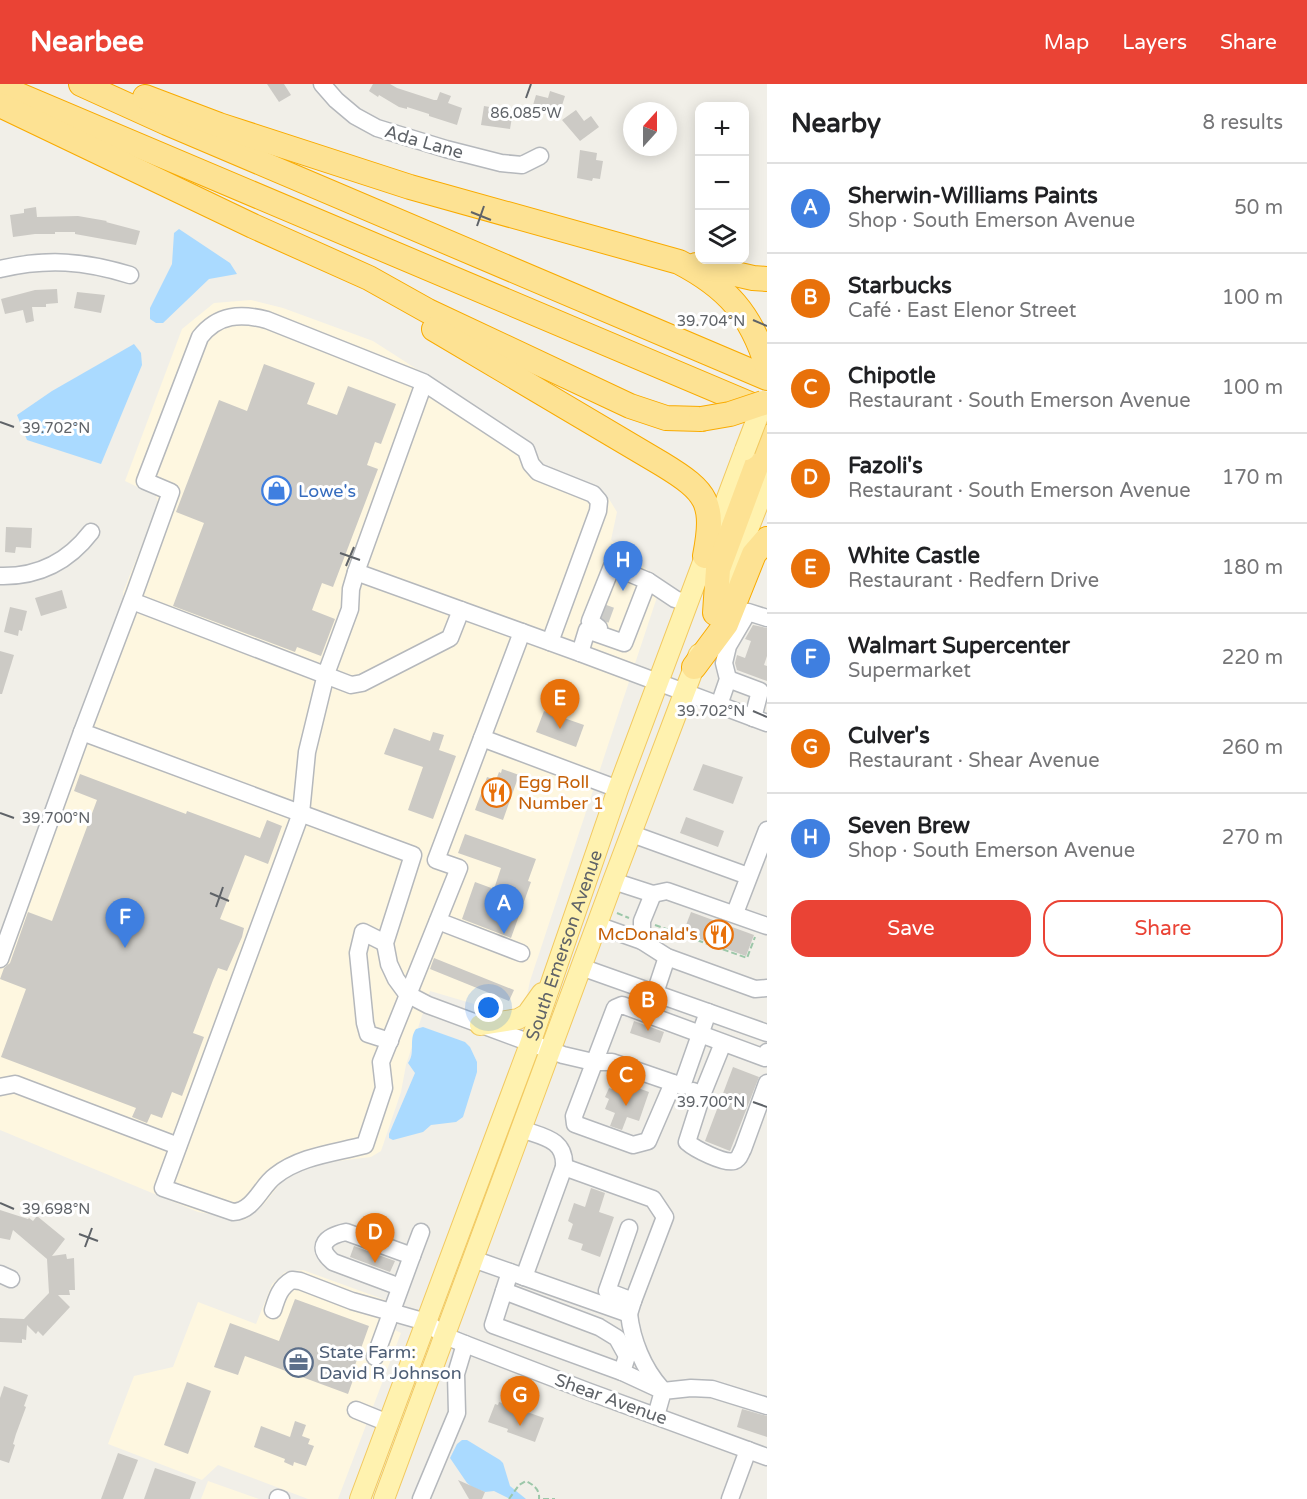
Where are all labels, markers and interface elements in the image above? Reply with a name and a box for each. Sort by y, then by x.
text: Nearbee [30,25,144,59]
text: Map [1044,30,1089,55]
text: Layers [1122,30,1187,55]
text: Share [1220,30,1277,55]
north arrow [623,102,677,156]
map controls [695,102,749,264]
button: + [695,102,749,156]
text: 86.085°W [490,104,562,122]
text: Nearby [791,108,881,139]
text: 8 results [1203,111,1283,135]
street label: Ada Lane [382,120,466,164]
button: − [695,156,749,210]
text: Sherwin-Williams Paints [848,183,1098,209]
text: A [803,196,818,220]
text: 50 m [1234,196,1283,220]
text: Shop · South Emerson Avenue [848,209,1135,233]
button: layers [695,210,749,264]
text: Starbucks [848,273,952,299]
text: B [804,286,817,310]
text: 100 m [1222,286,1283,310]
text: Café · East Elenor Street [848,299,1077,323]
text: 39.704°N [677,312,745,330]
text: Chipotle [848,363,936,389]
text: C [804,376,817,400]
text: 100 m [1222,376,1283,400]
text: Restaurant · South Emerson Avenue [848,389,1191,413]
text: 39.702°N [22,419,90,437]
text: Fazoli's [848,453,923,479]
text: D [803,466,818,490]
text: 170 m [1222,466,1283,490]
shop icon: Lowe's [261,475,293,507]
text: Restaurant · South Emerson Avenue [848,479,1191,503]
place label: Lowe's [298,480,356,502]
pin: H [604,542,642,591]
text: White Castle [848,543,980,569]
text: E [804,556,817,580]
text: 180 m [1222,556,1283,580]
text: Restaurant · Redfern Drive [848,569,1099,593]
text: Walmart Supercenter [848,633,1070,659]
text: F [804,646,817,670]
text: 220 m [1222,646,1283,670]
text: Supermarket [848,659,971,683]
pin: E [540,680,580,729]
text: 39.702°N [677,702,745,720]
text: Culver's [848,723,930,749]
text: G [803,736,818,760]
text: 260 m [1222,736,1283,760]
text: Restaurant · Shear Avenue [848,749,1099,773]
place label: Egg Roll Number 1 [518,771,604,814]
restaurant icon: Egg Roll Number 1 [481,776,513,808]
text: 39.700°N [22,809,90,827]
text: Seven Brew [848,813,970,839]
text: H [803,826,818,850]
text: 270 m [1222,826,1283,850]
text: Shop · South Emerson Avenue [848,839,1135,863]
street label: South Emerson Avenue [521,847,607,1044]
pin: A [484,884,524,934]
pin: F [106,898,144,948]
button: Save [791,900,1031,957]
button: Share [1043,900,1283,957]
restaurant icon: McDonald's [703,918,735,950]
place label: McDonald's [598,923,698,945]
pin: B [628,982,668,1031]
your location [474,993,503,1022]
pin: C [606,1056,646,1106]
text: 39.700°N [677,1093,745,1111]
text: 39.698°N [22,1200,90,1218]
pin: D [356,1214,394,1263]
place label: State Farm: David R Johnson [319,1341,462,1384]
office icon: State Farm: David R Johnson [282,1346,314,1378]
street label: Shear Avenue [552,1368,670,1430]
pin: G [500,1376,540,1426]

